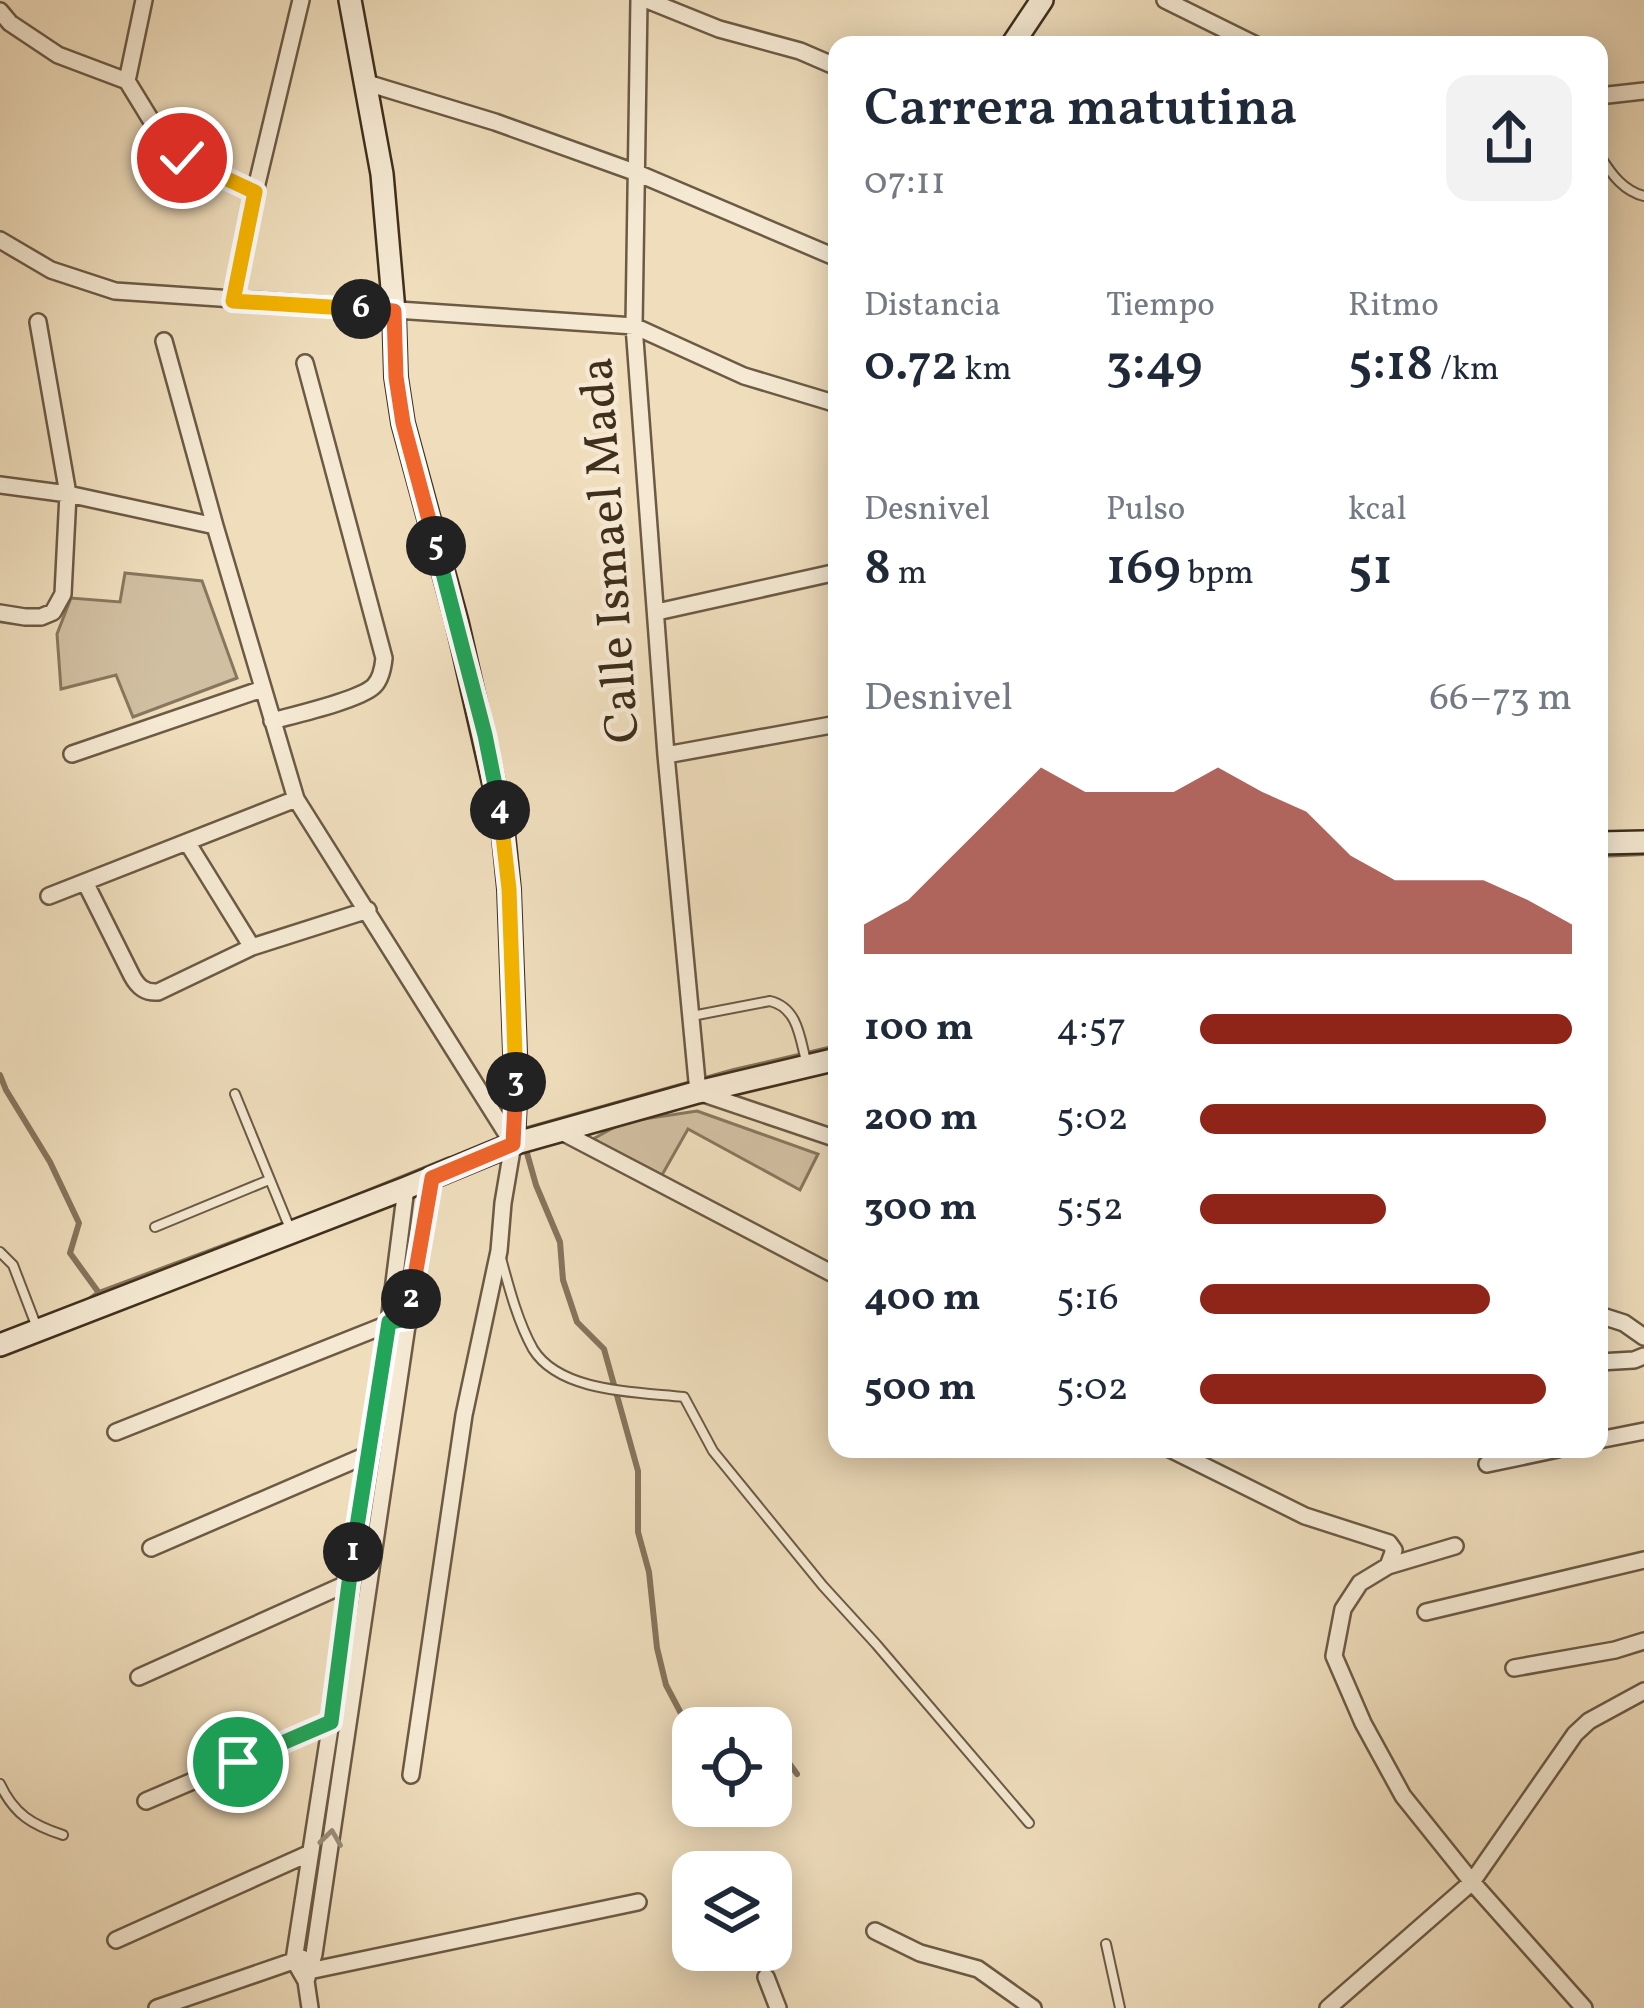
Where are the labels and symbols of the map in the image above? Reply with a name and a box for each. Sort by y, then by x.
pin [131,107,233,209]
pin: 6 [331,279,391,339]
street label: Calle Ismael Mada [565,355,659,745]
pin: 5 [406,516,466,576]
pin: 4 [470,780,530,840]
pin: 3 [486,1052,546,1112]
pin: 2 [381,1269,441,1329]
pin: 1 [323,1522,383,1582]
pin [187,1711,289,1813]
one-way arrow [317,1828,343,1848]

